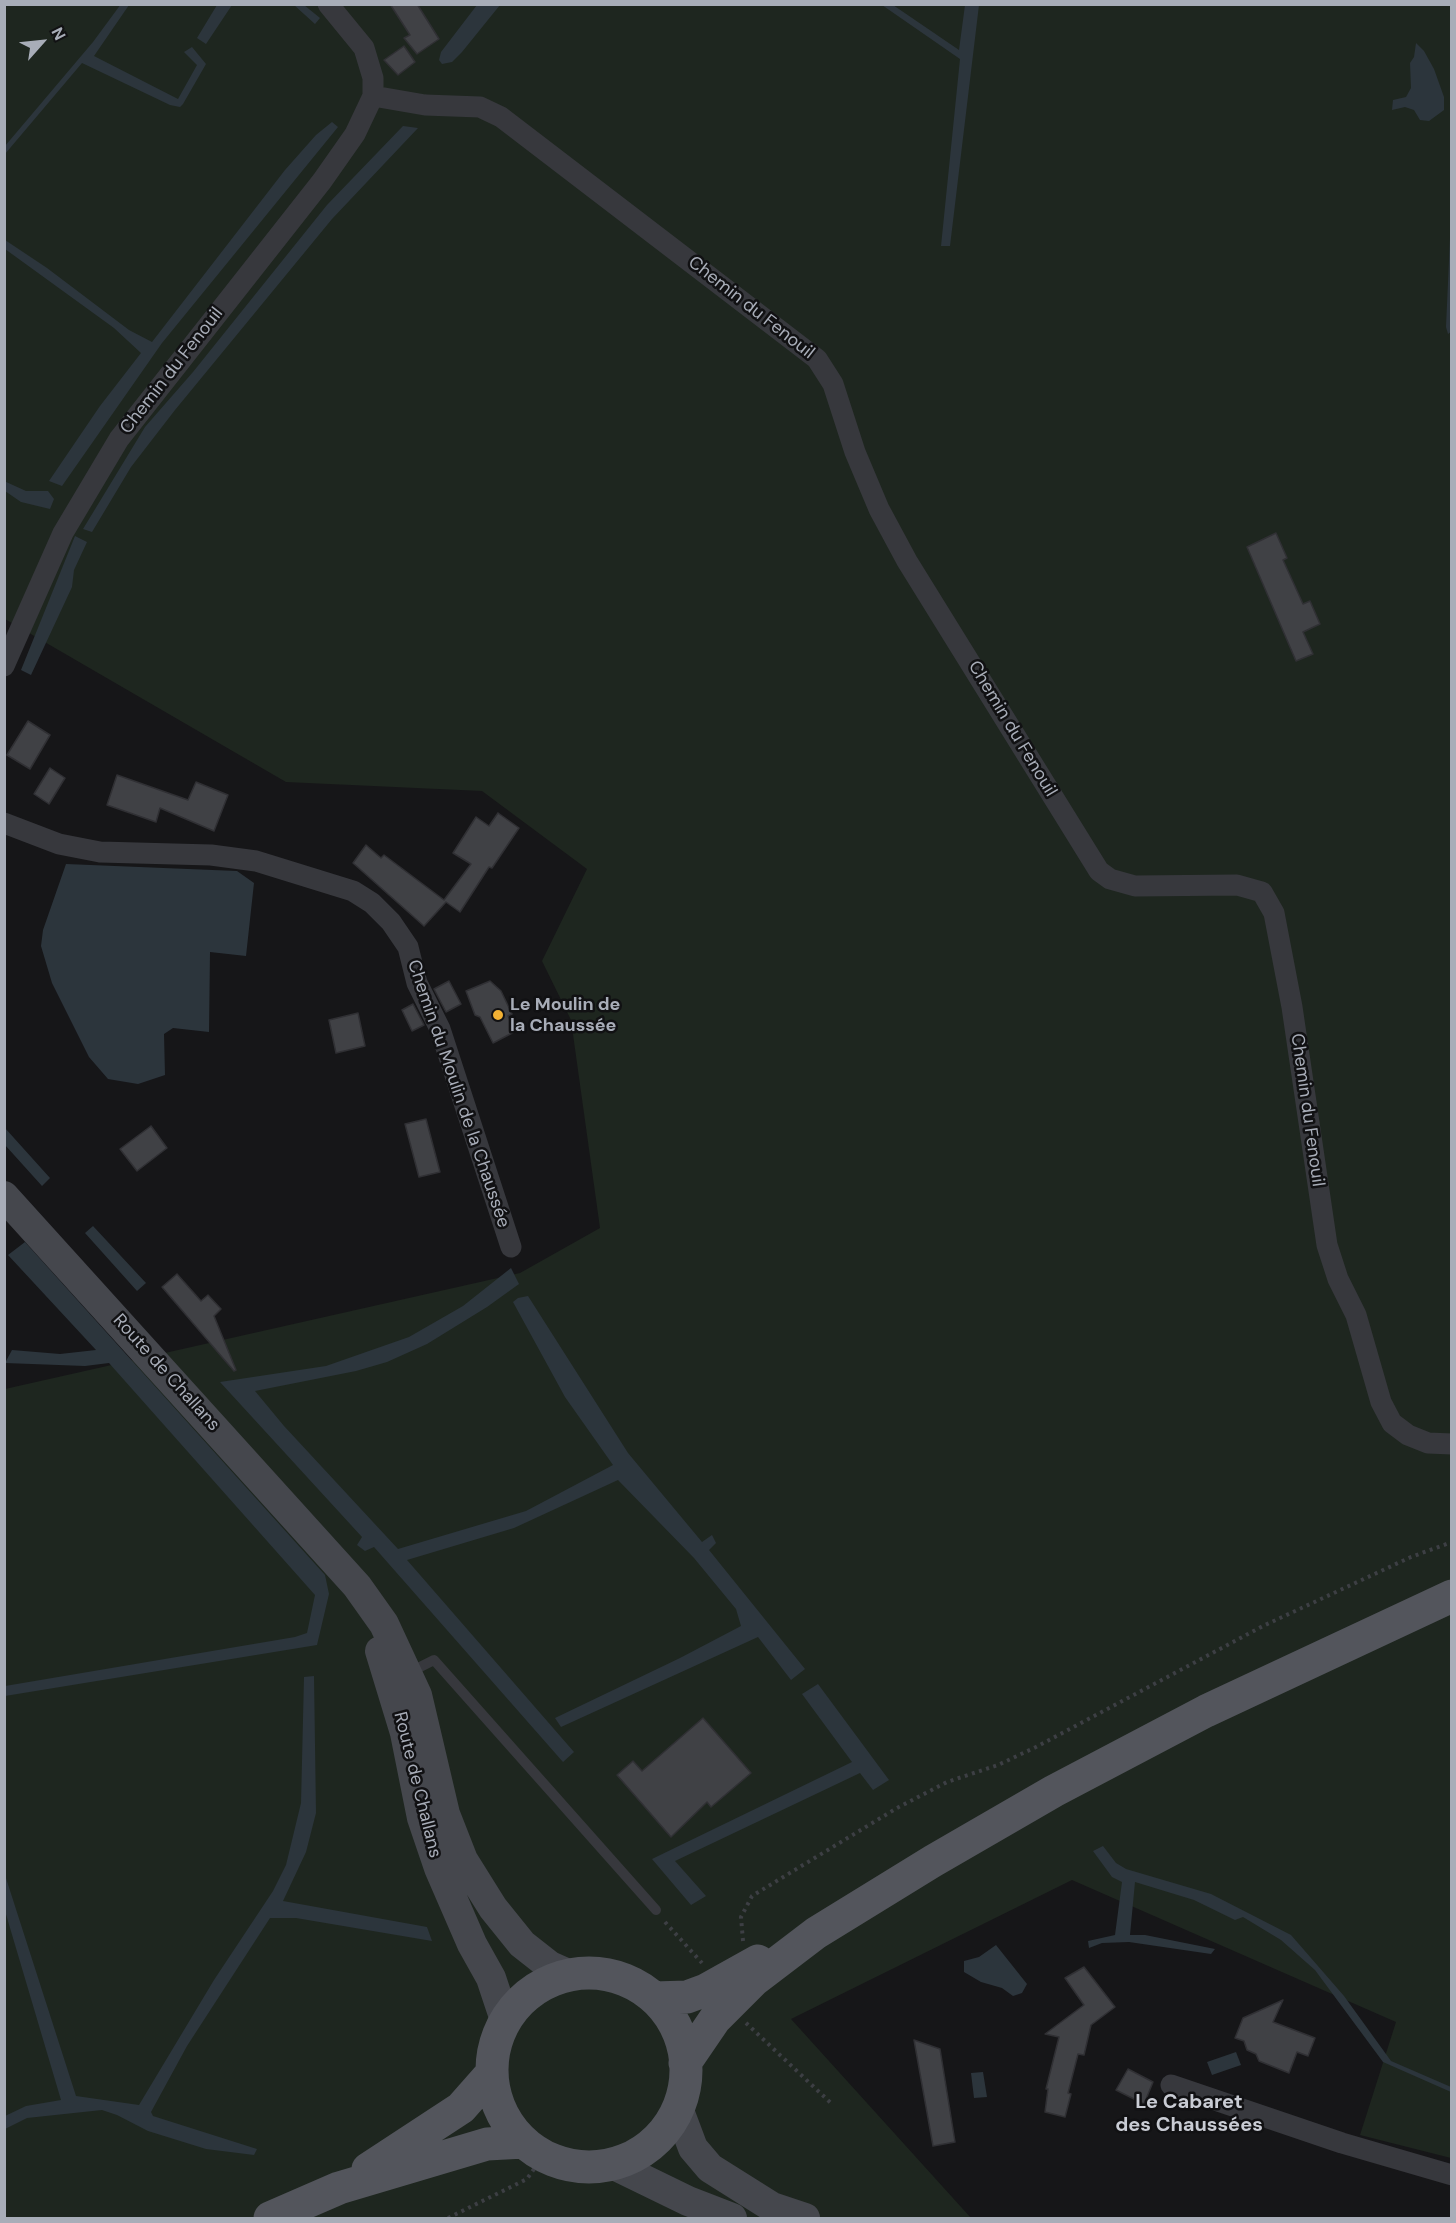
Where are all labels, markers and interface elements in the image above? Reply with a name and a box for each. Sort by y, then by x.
north arrow [12,12,72,72]
text: N [46,24,70,44]
street label: Chemin du Fenouil [683,252,819,364]
street label: Chemin du Fenouil [116,303,228,439]
street label: Chemin du Fenouil [963,657,1061,801]
street label: Chemin du Moulin de la Chaussée [402,957,514,1231]
place label: Le Moulin de la Chaussée [510,994,620,1036]
marker: Le Moulin de la Chaussée [491,1008,505,1022]
street label: Chemin du Fenouil [1286,1032,1328,1188]
street label: Route de Challans [108,1310,224,1436]
street label: Route de Challans [388,1710,446,1860]
district label: Le Cabaret des Chaussées [1115,2091,1263,2138]

